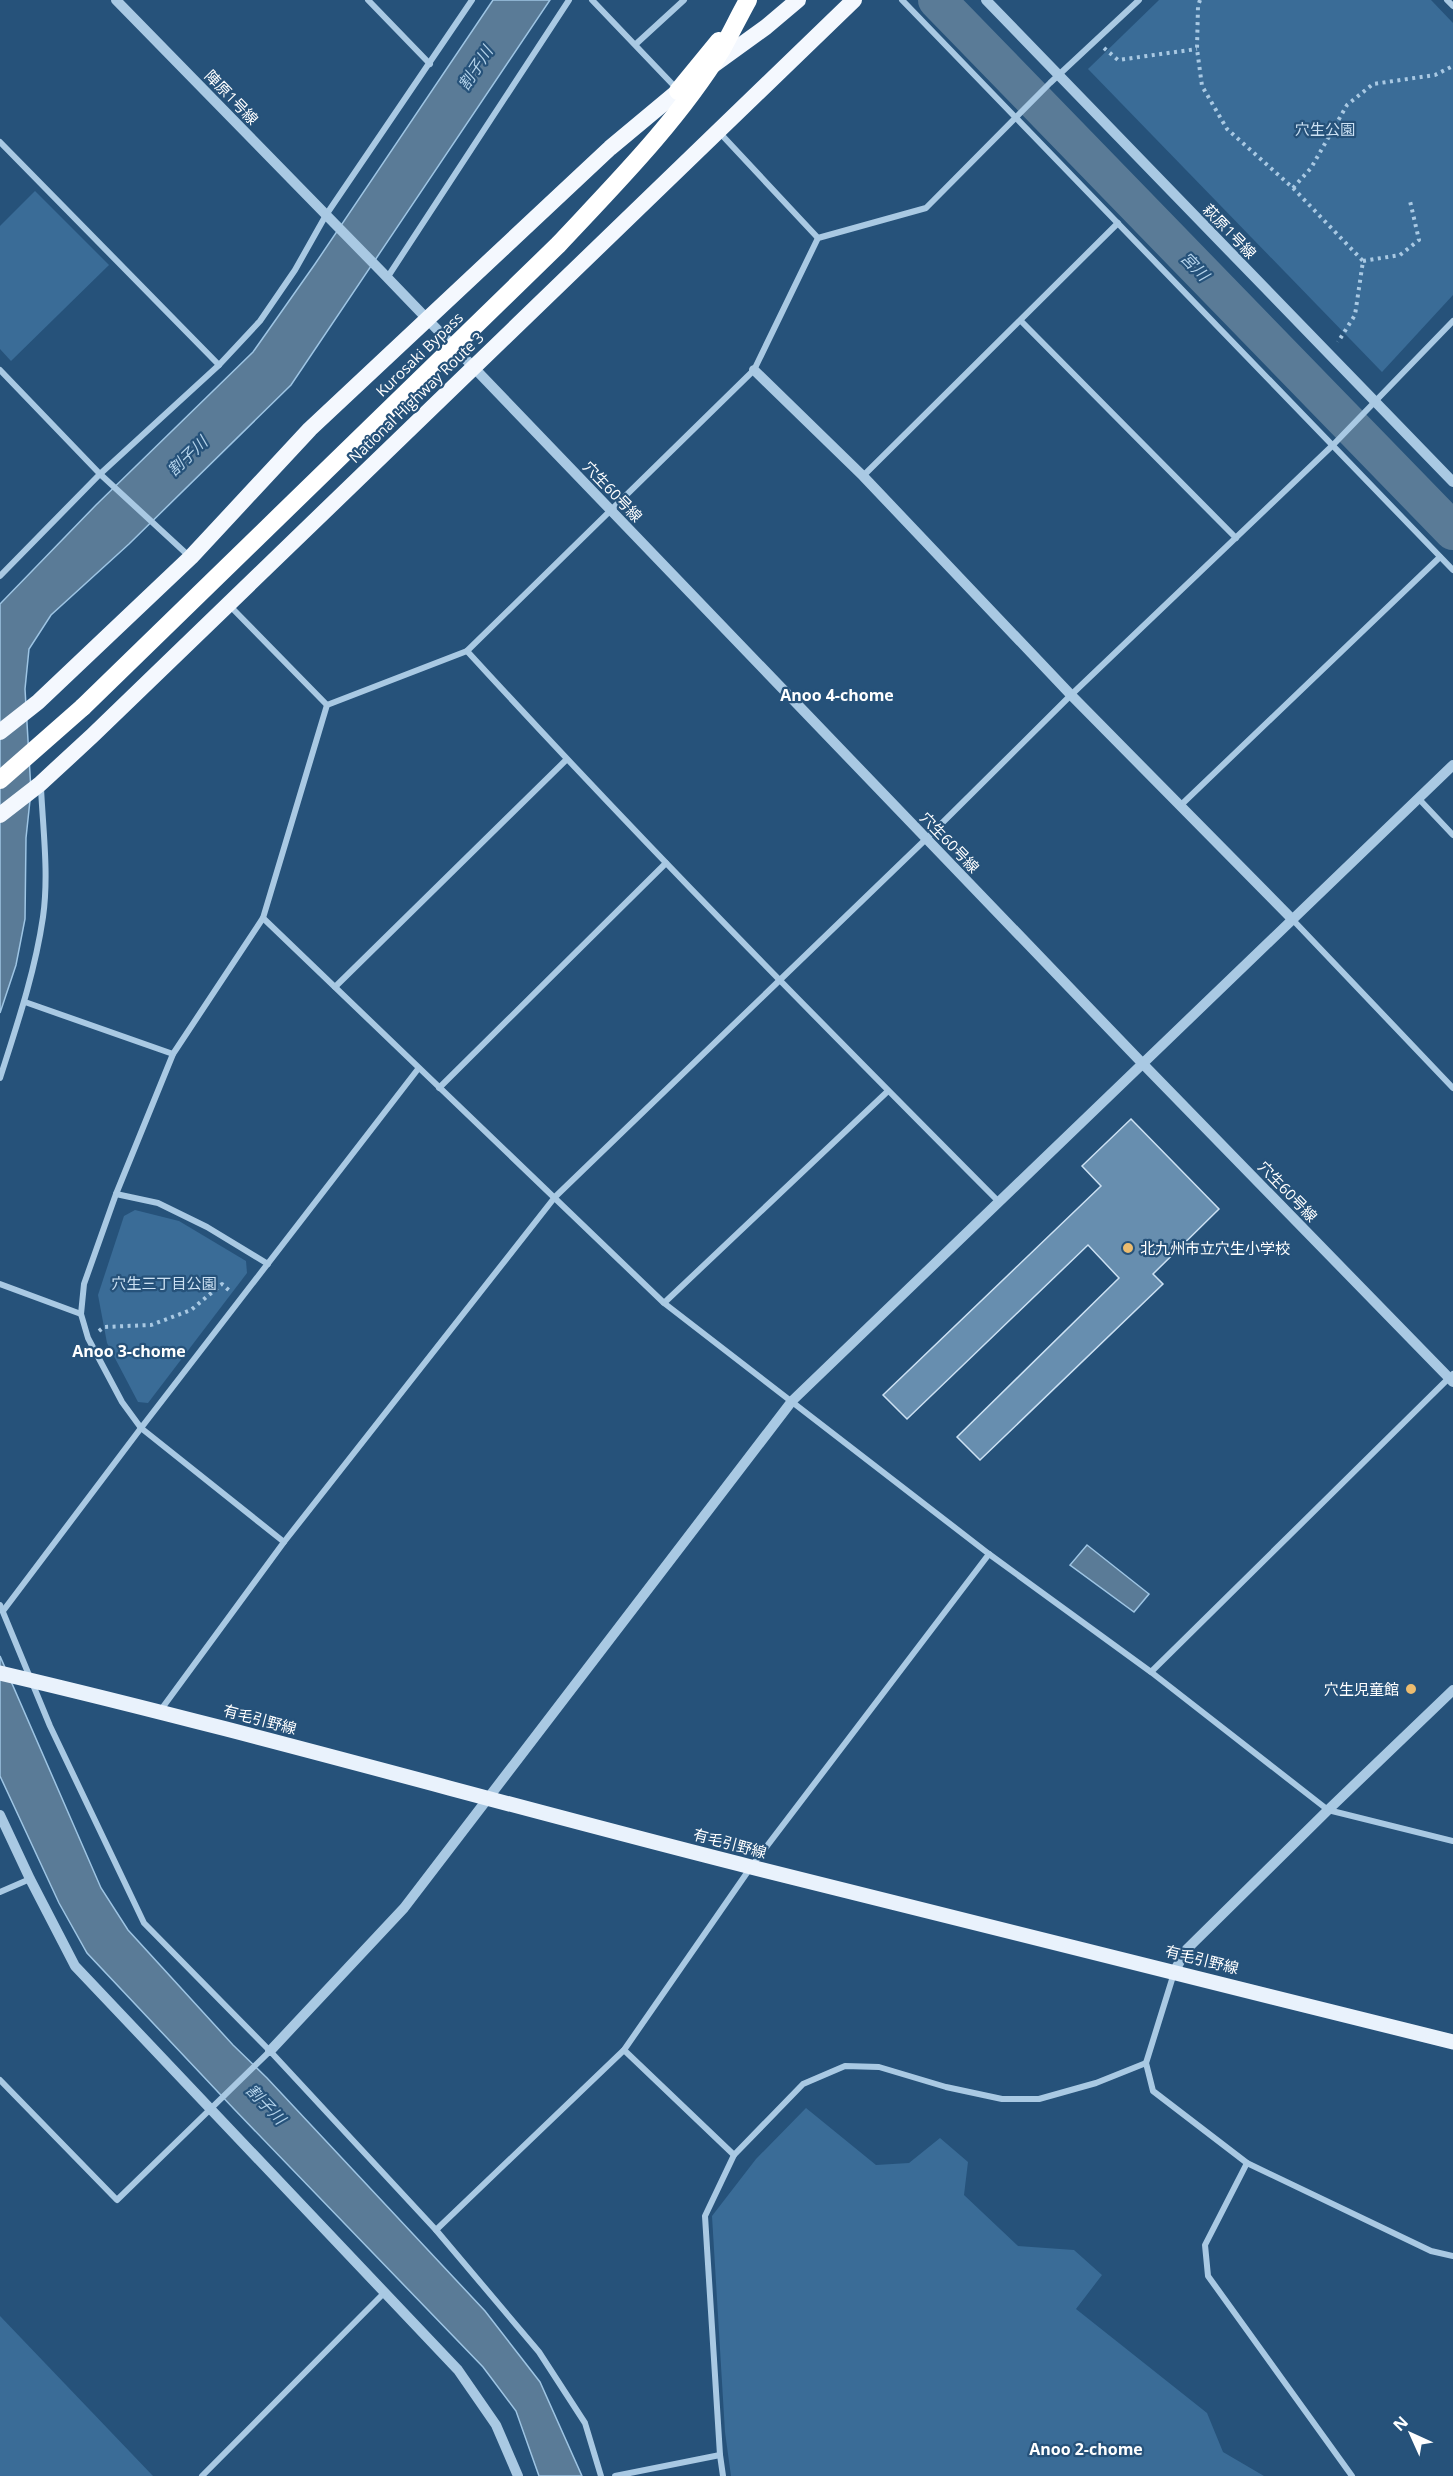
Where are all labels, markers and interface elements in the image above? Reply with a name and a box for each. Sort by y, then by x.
water label: 割子川 [453,40,498,94]
street label: 陣原1号線 [201,65,263,129]
park label: 穴生公園 [1295,119,1355,139]
street label: 萩原1号線 [1199,199,1261,263]
water label: 宮川 [1176,247,1215,287]
street label: Kurosaki Bypass [371,307,467,401]
street label: National Highway Route 3 [344,327,488,467]
water label: 割子川 [162,430,213,481]
street label: 穴生60号線 [579,456,647,526]
district label: Anoo 4-chome [780,684,894,706]
street label: 穴生60号線 [916,807,984,877]
street label: 穴生60号線 [1254,1156,1322,1226]
place label: 北九州市立穴生小学校 [1140,1238,1290,1258]
marker: 北九州市立穴生小学校 [1121,1241,1135,1255]
park label: 穴生三丁目公園 [111,1273,217,1293]
district label: Anoo 3-chome [72,1340,186,1362]
place label: 穴生児童館 [1324,1679,1399,1699]
marker: 穴生児童館 [1404,1682,1418,1696]
street label: 有毛引野線 [221,1700,299,1738]
street label: 有毛引野線 [691,1824,769,1862]
street label: 有毛引野線 [1163,1940,1241,1978]
water label: 割子川 [241,2079,292,2130]
north arrow [1381,2404,1441,2464]
text: N [1388,2411,1413,2436]
district label: Anoo 2-chome [1029,2438,1143,2460]

